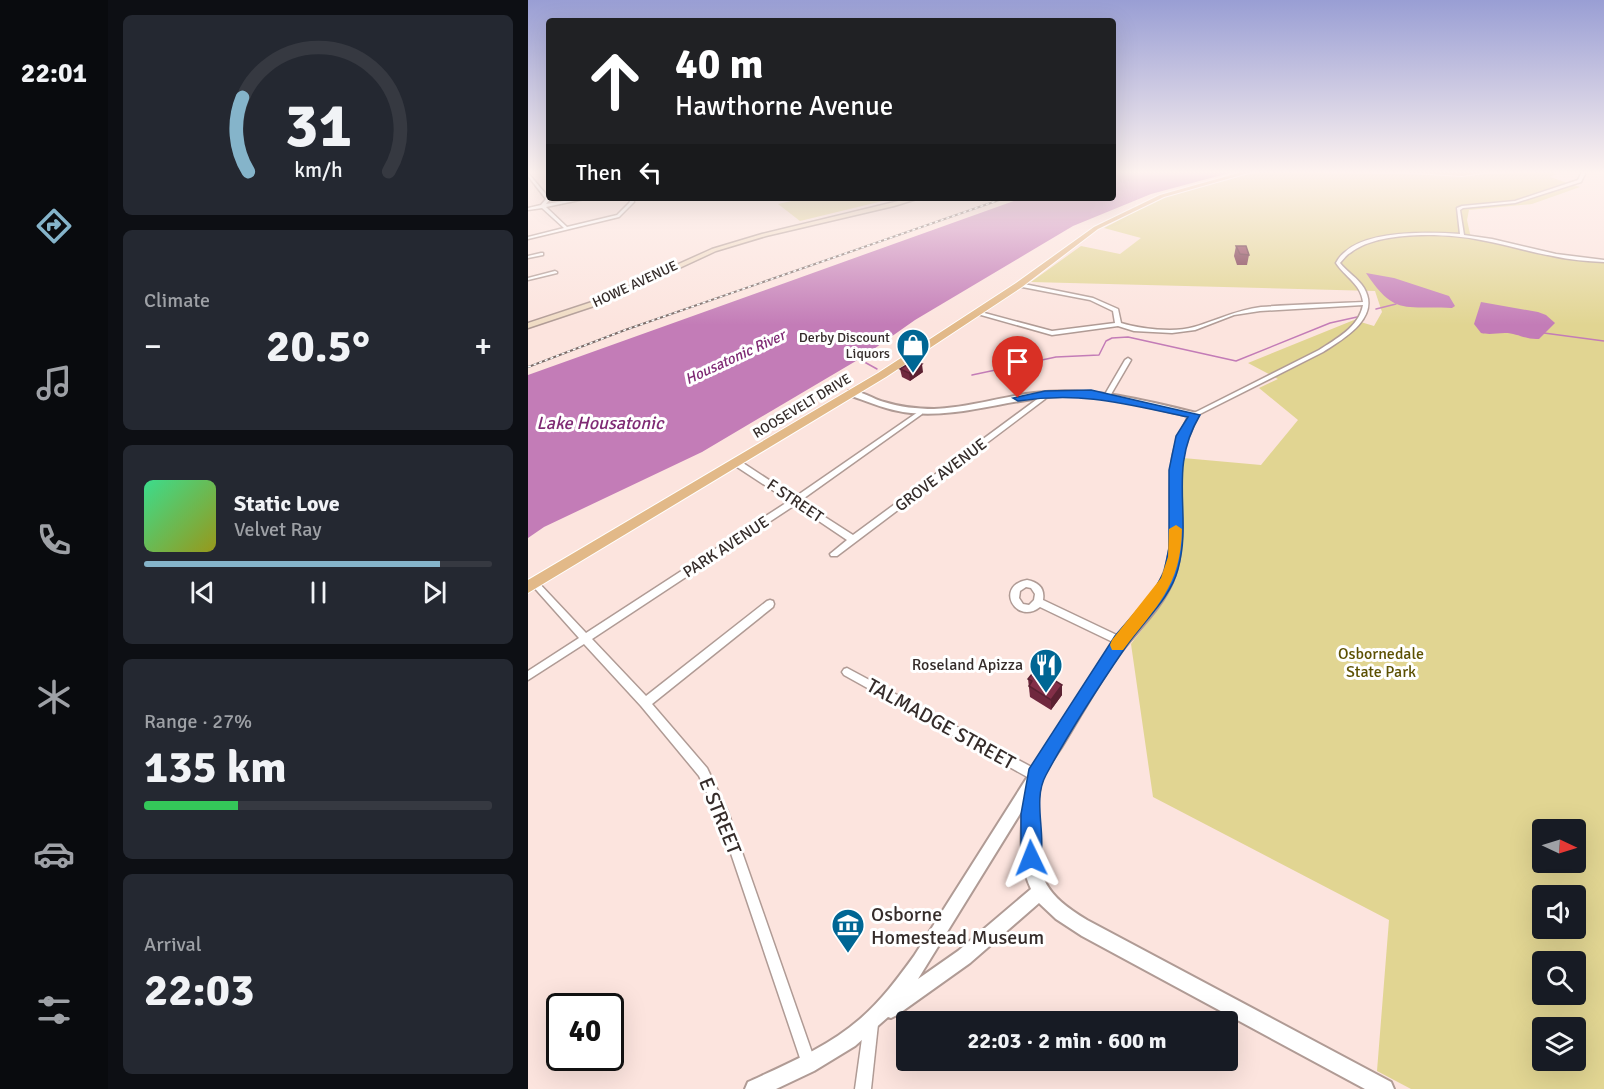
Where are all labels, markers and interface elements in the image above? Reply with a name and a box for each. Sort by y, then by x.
text: 40 m [675,39,764,90]
icon: ahead [576,42,654,120]
text: 22:01 [21,57,87,90]
text: 31 [284,87,352,164]
text: Hawthorne Avenue [675,90,893,123]
icon: left [634,156,667,189]
text: km/h [294,157,342,183]
text: Then [576,159,622,186]
icon: directions [33,205,75,247]
street label: HOWE AVENUE [590,257,680,311]
text: Climate [144,288,210,313]
text: 20.5° [266,319,370,374]
water label: Housatonic River [682,325,790,388]
text: − [144,326,162,367]
text: + [474,326,492,367]
shop icon: Derby Discount Liquors [895,327,931,374]
place label: Derby Discount Liquors [799,329,890,362]
pin [992,336,1043,398]
icon: arrive [1001,345,1034,378]
icon: music [33,362,75,404]
street label: ROOSEVELT DRIVE [750,370,854,442]
water label: Lake Housatonic [537,412,665,434]
street label: GROVE AVENUE [891,434,991,516]
street label: F STREET [763,475,827,527]
text: Static Love [234,490,340,517]
street label: PARK AVENUE [679,512,773,582]
text: Velvet Ray [234,517,322,542]
icon: phone [33,519,75,561]
icon: previous [186,576,219,609]
icon: pause [302,576,335,609]
icon: next [418,576,451,609]
park label: Osbornedale State Park [1338,644,1424,682]
restaurant icon: Roseland Apizza [1028,647,1064,694]
place label: Roseland Apizza [912,655,1023,675]
street label: TALMADGE STREET [862,673,1020,775]
icon: climate [33,676,75,718]
text: Range · 27% [144,709,252,734]
text: 135 km [144,740,287,795]
street label: E STREET [693,774,747,858]
north arrow [1532,819,1586,873]
map controls [1532,819,1586,1071]
position arrow [999,826,1063,890]
icon: car [33,833,75,875]
button: sound [1532,885,1586,939]
place label: Osborne Homestead Museum [871,902,1044,950]
museum icon: Osborne Homestead Museum [830,907,866,954]
text: Arrival [144,932,202,957]
button: search [1532,951,1586,1005]
text: 22:03 [144,963,254,1018]
icon: filters [33,989,75,1031]
speed limit sign: 40 [546,993,624,1071]
button: layers [1532,1017,1586,1071]
text: 22:03 · 2 min · 600 m [967,1027,1167,1054]

